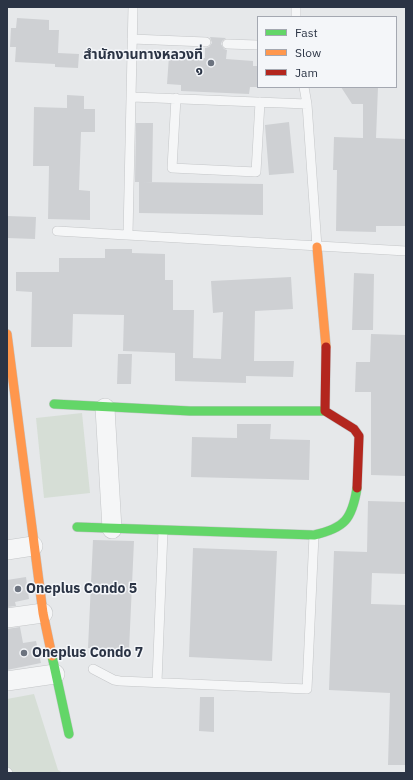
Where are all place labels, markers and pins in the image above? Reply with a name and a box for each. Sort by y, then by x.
place label: สำนักงานทางหลวงที่ ๑ [83,47,203,80]
marker: สำนักงานทางหลวงที่ ๑ [206,58,216,68]
place label: Oneplus Condo 5 [26,581,137,597]
marker: Oneplus Condo 5 [13,584,23,594]
place label: Oneplus Condo 7 [32,645,143,661]
marker: Oneplus Condo 7 [19,648,29,658]

